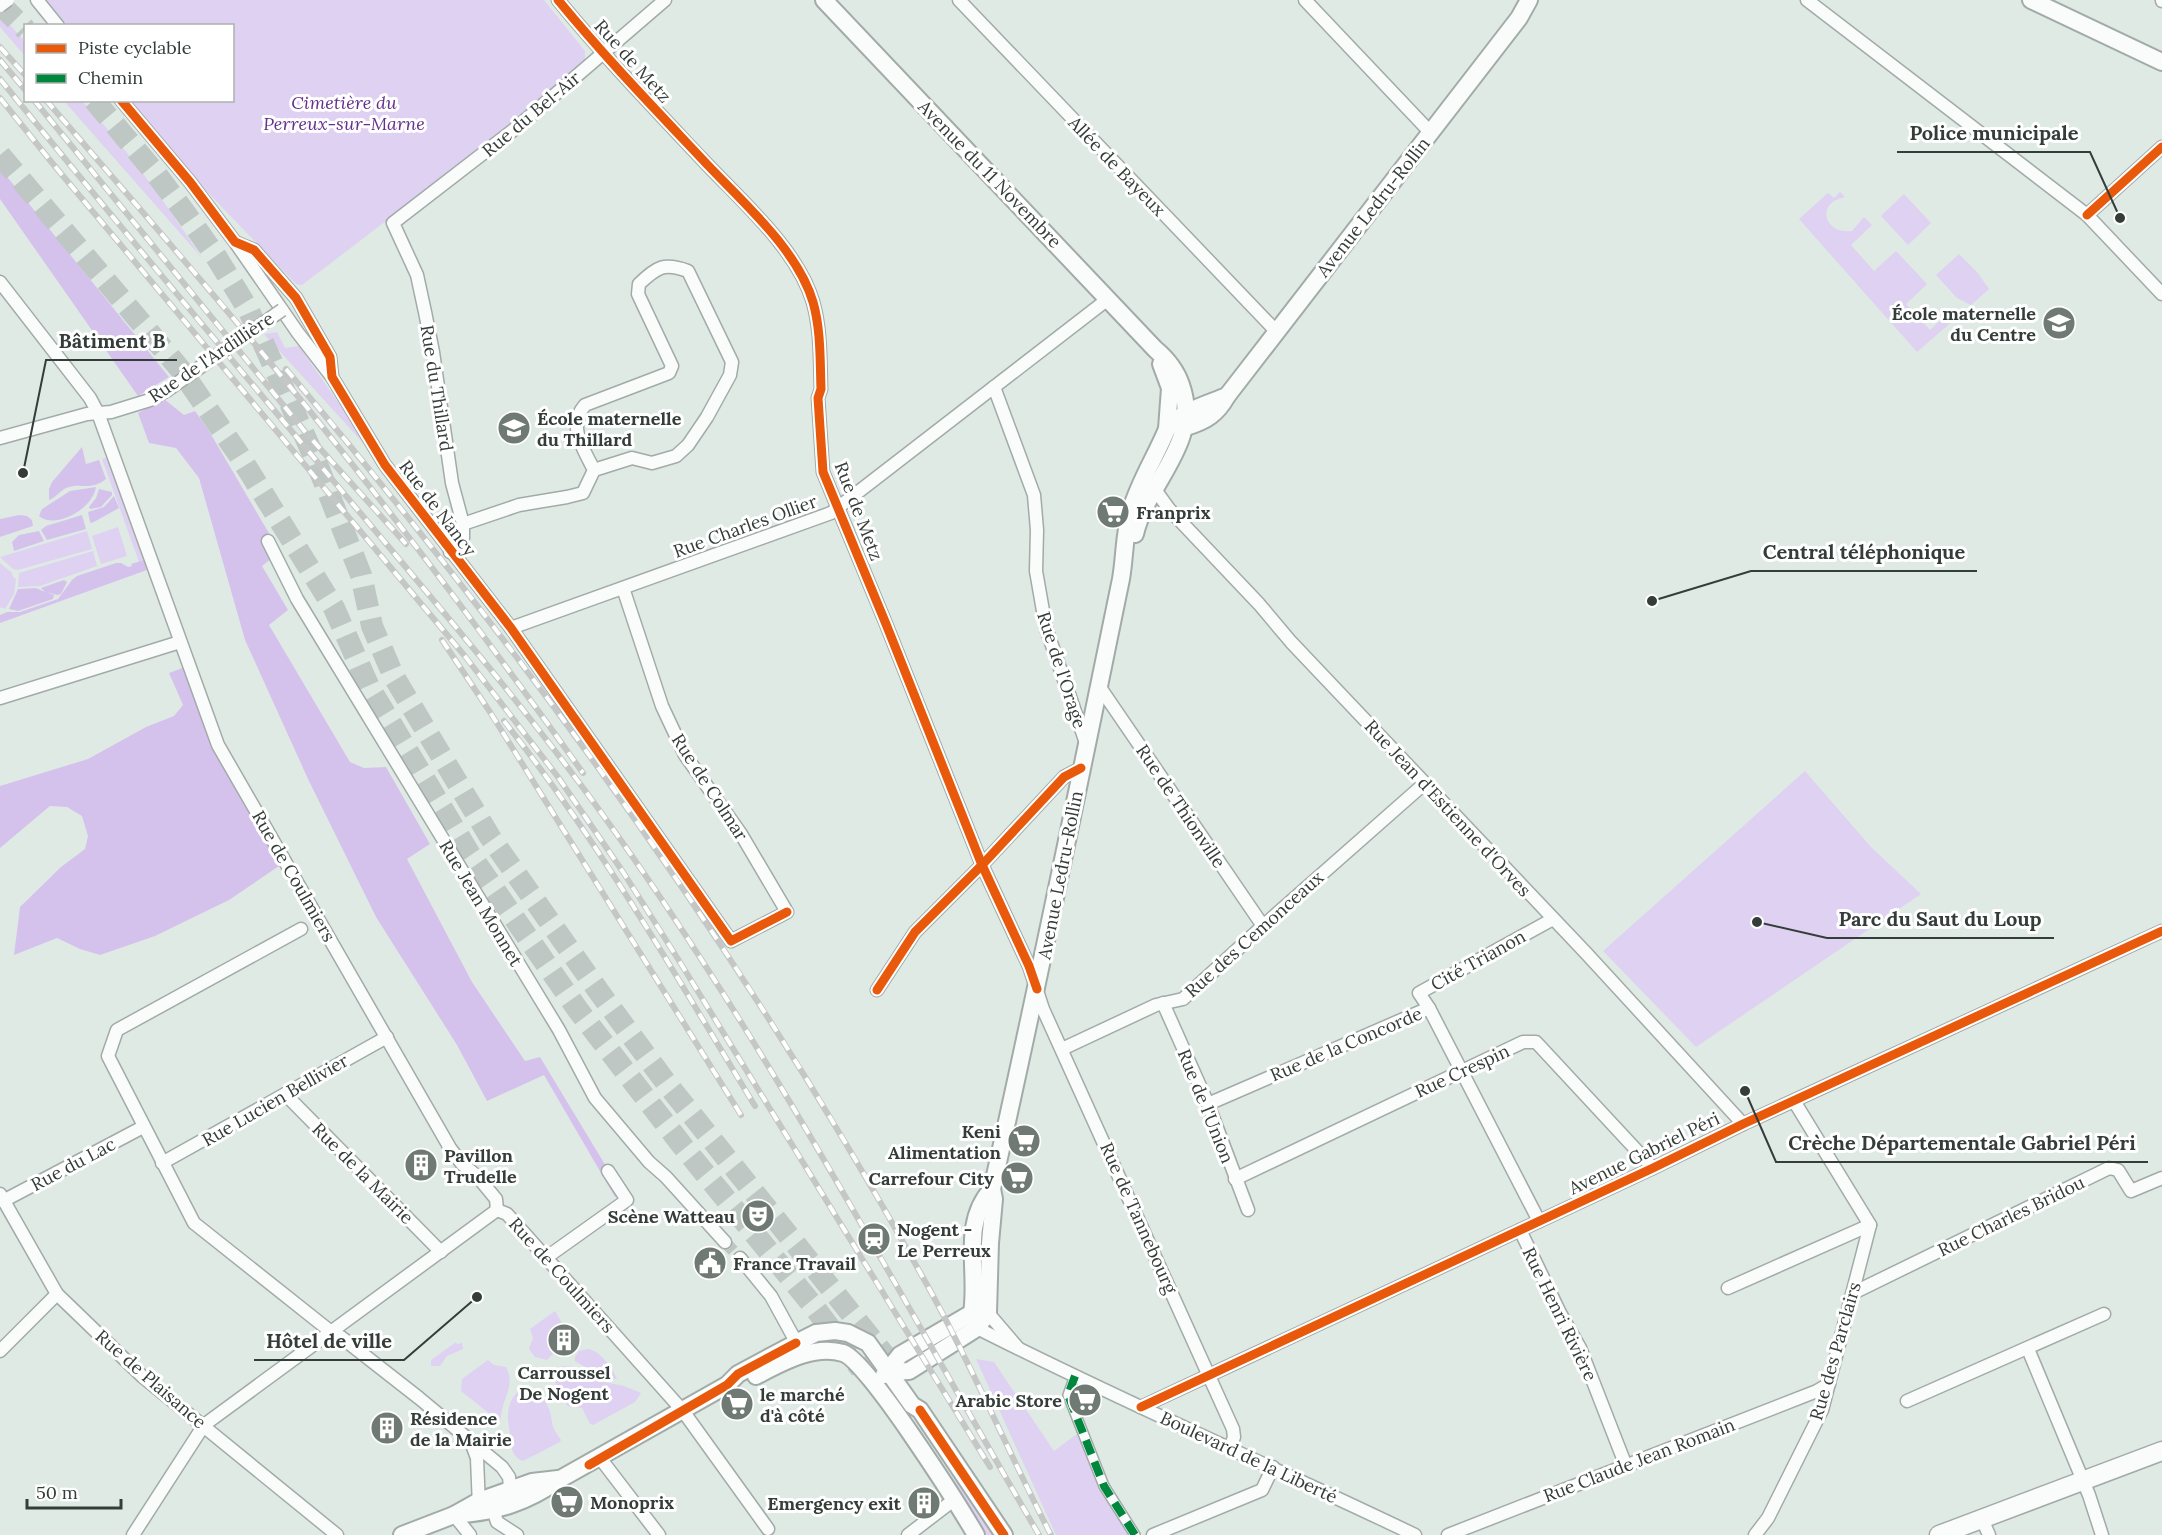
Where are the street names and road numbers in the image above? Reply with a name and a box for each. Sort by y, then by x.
street label: Rue de Metz [590,15,676,107]
street label: Rue du Bel-Air [477,66,585,162]
street label: Avenue du 11 Novembre [913,95,1067,253]
street label: Allée de Bayeux [1063,110,1171,221]
street label: Avenue Ledru-Rollin [1311,132,1435,282]
street label: Rue de l'Ardillière [144,306,278,407]
street label: Rue du Thillard [416,323,458,453]
street label: Rue de Nancy [394,455,482,561]
street label: Rue de Metz [830,458,888,564]
street label: Rue Charles Ollier [670,489,820,563]
street label: Rue de l'Orage [1032,609,1092,731]
street label: Rue Jean d'Estienne d'Orves [1360,715,1536,901]
street label: Rue de Colmar [667,729,753,845]
street label: Rue de Thionville [1131,740,1231,872]
street label: Avenue Ledru-Rollin [1032,789,1088,962]
street label: Rue de Coulmiers [247,806,341,946]
street label: Rue Jean Monnet [434,836,528,970]
street label: Rue des Cemonceaux [1180,865,1328,1002]
street label: Cité Trianon [1426,924,1530,996]
street label: Rue de la Concorde [1267,1001,1426,1086]
street label: Rue Crespin [1411,1039,1513,1103]
street label: Rue de l'Union [1173,1045,1239,1167]
street label: Rue Lucien Bellivier [198,1049,352,1151]
street label: Avenue Gabriel Péri [1564,1107,1723,1200]
street label: Rue de la Mairie [307,1117,419,1229]
street label: Rue du Lac [27,1132,119,1196]
street label: Rue de Tannebourg [1095,1139,1183,1298]
street label: Rue Charles Bridou [1934,1170,2088,1262]
street label: Rue de Coulmiers [504,1212,620,1338]
street label: Rue Henri Rivière [1518,1243,1602,1385]
street label: Rue des Parclairs [1804,1279,1866,1423]
street label: Rue de Plaisance [91,1325,211,1434]
street label: Boulevard de la Liberté [1157,1406,1341,1508]
street label: Rue Claude Jean Romain [1540,1413,1738,1507]

